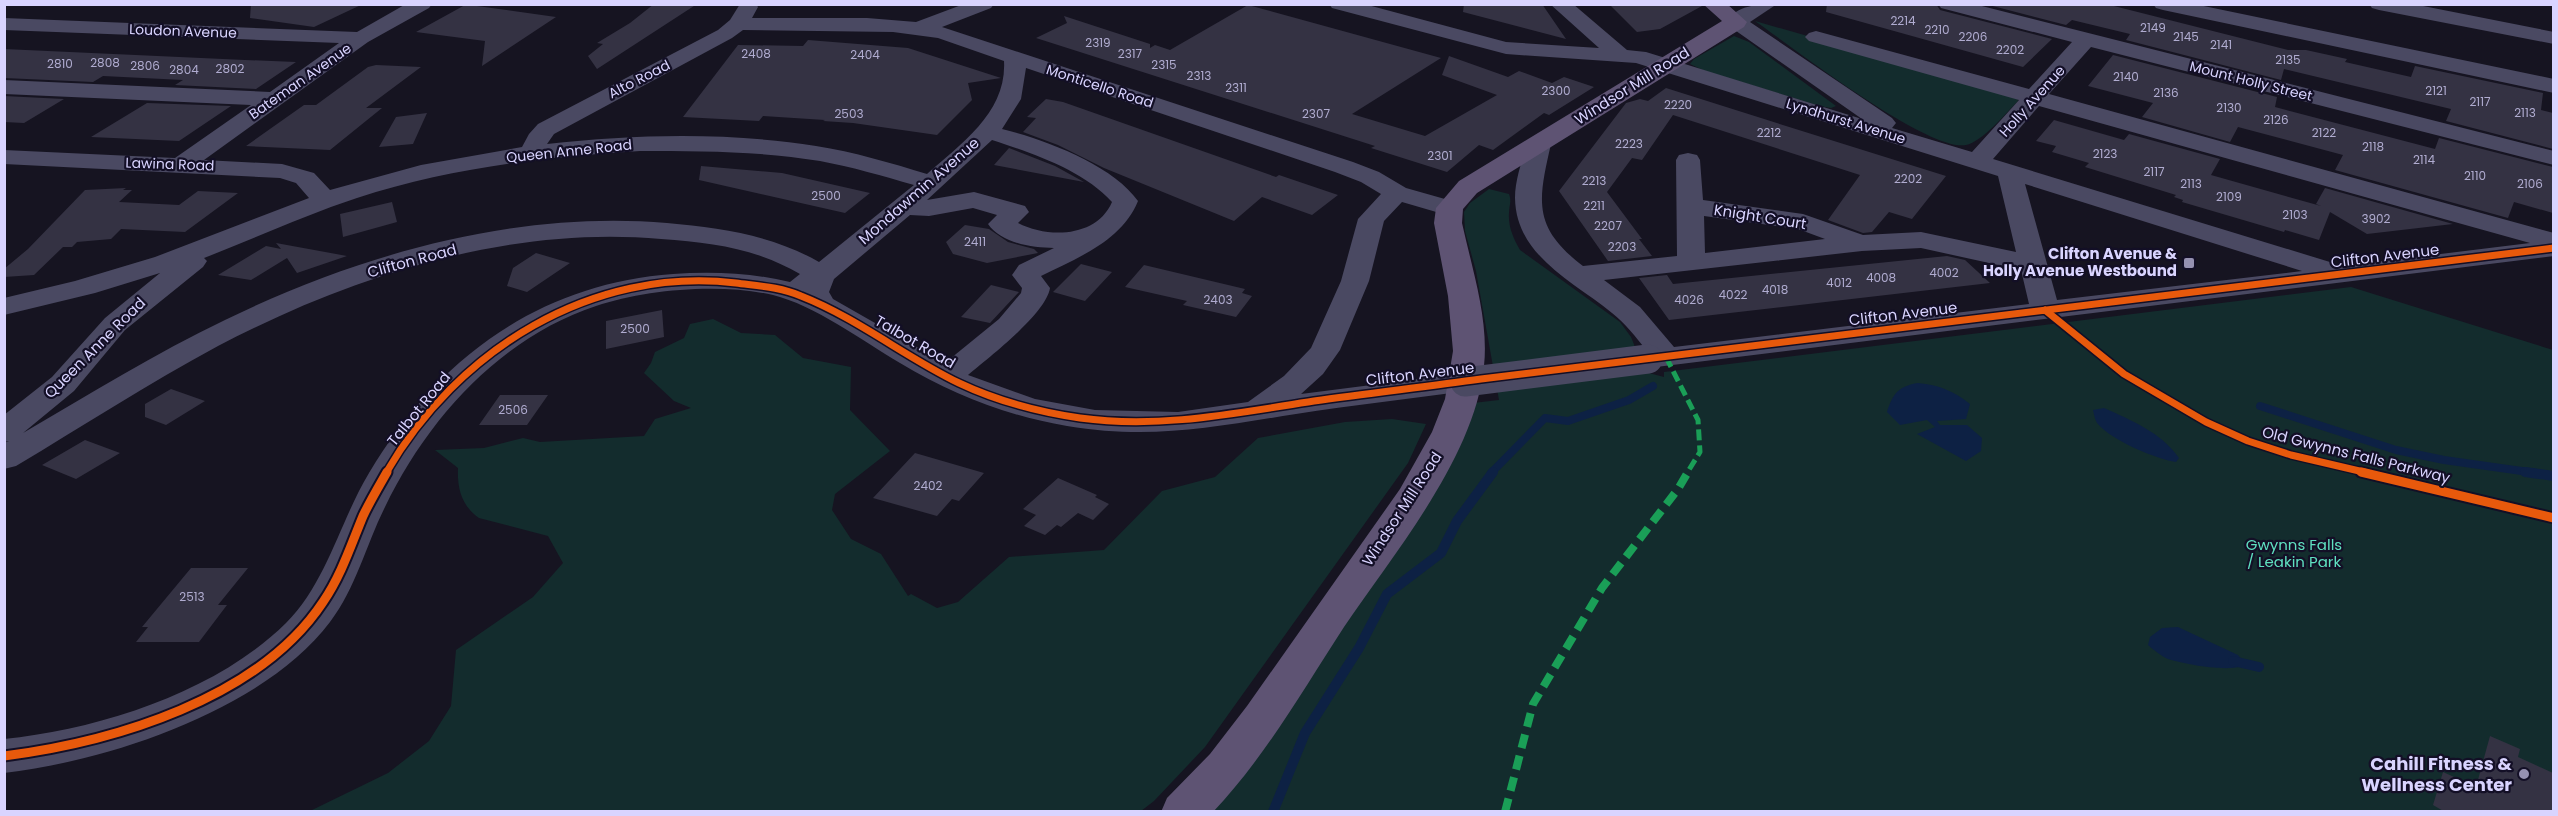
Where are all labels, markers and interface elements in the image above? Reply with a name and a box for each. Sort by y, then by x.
house number: 2214 [1890,12,1916,29]
street label: Loudon Avenue [129,19,237,43]
house number: 2149 [2140,19,2166,36]
house number: 2210 [1924,21,1950,38]
house number: 2206 [1959,28,1987,45]
house number: 2145 [2173,28,2199,45]
house number: 2319 [1085,34,1111,51]
house number: 2141 [2210,36,2232,53]
street label: Bateman Avenue [245,38,356,124]
house number: 2202 [1996,41,2024,58]
street label: Windsor Mill Road [1570,42,1693,129]
house number: 2408 [741,45,771,62]
house number: 2317 [1118,45,1143,62]
house number: 2404 [850,46,880,63]
house number: 2135 [2275,51,2301,68]
house number: 2808 [90,54,120,71]
house number: 2810 [47,55,73,72]
street label: Alto Road [605,55,673,103]
house number: 2315 [1151,56,1177,73]
street label: Mount Holly Street [2187,56,2315,106]
house number: 2806 [130,57,160,74]
street label: Monticello Road [1044,59,1156,113]
house number: 2802 [216,60,245,77]
house number: 2804 [169,61,199,78]
street label: Holly Avenue [1995,61,2070,141]
house number: 2313 [1187,67,1211,84]
house number: 2140 [2113,68,2139,85]
house number: 2311 [1225,79,1247,96]
house number: 2300 [1541,82,1571,99]
house number: 2121 [2425,82,2447,99]
house number: 2136 [2153,84,2179,101]
street label: Lyndhurst Avenue [1784,93,1909,149]
house number: 2117 [2469,93,2491,110]
house number: 2220 [1664,96,1692,113]
house number: 2130 [2216,99,2242,116]
house number: 2113 [2514,104,2536,121]
house number: 2503 [834,105,864,122]
house number: 2307 [1302,105,1330,122]
house number: 2126 [2263,111,2289,128]
house number: 2212 [1757,124,1781,141]
house number: 2122 [2312,124,2336,141]
street label: Mondawmin Avenue [854,132,984,249]
street label: Queen Anne Road [505,134,633,168]
house number: 2223 [1615,135,1643,152]
house number: 2118 [2362,138,2384,155]
house number: 2123 [2093,145,2117,162]
house number: 2301 [1427,147,1453,164]
house number: 2114 [2413,151,2436,168]
street label: Lawina Road [125,152,215,176]
house number: 2117 [2143,163,2165,180]
house number: 2110 [2464,167,2486,184]
house number: 2202 [1894,170,1922,187]
house number: 2213 [1582,172,1606,189]
house number: 2113 [2180,175,2202,192]
house number: 2106 [2517,175,2543,192]
house number: 2500 [811,187,841,204]
house number: 2109 [2216,188,2242,205]
house number: 2211 [1583,197,1605,214]
street label: Knight Court [1712,199,1808,234]
house number: 2103 [2282,206,2308,223]
house number: 3902 [2361,210,2391,227]
house number: 2207 [1594,217,1622,234]
house number: 2411 [964,233,986,250]
house number: 2203 [1608,238,1636,255]
street label: Clifton Avenue [2330,238,2440,273]
street label: Clifton Road [365,239,459,283]
place label: Clifton Avenue & Holly Avenue Westbound [1983,243,2177,281]
marker: Clifton Avenue & Holly Avenue Westbound [2182,256,2196,270]
house number: 4002 [1929,264,1959,281]
house number: 4008 [1866,269,1896,286]
house number: 4012 [1826,274,1852,291]
house number: 4018 [1762,281,1788,298]
house number: 4022 [1719,286,1748,303]
house number: 2403 [1203,291,1233,308]
house number: 4026 [1674,291,1704,308]
street label: Queen Anne Road [39,292,150,403]
street label: Clifton Avenue [1848,296,1958,331]
street label: Talbot Road [871,310,960,373]
house number: 2500 [620,320,650,337]
street label: Clifton Avenue [1365,356,1475,391]
street label: Talbot Road [382,367,455,450]
house number: 2506 [498,401,528,418]
street label: Old Gwynns Falls Parkway [2260,421,2453,488]
street label: Windsor Mill Road [1357,448,1446,570]
house number: 2402 [914,477,943,494]
park label: Gwynns Falls / Leakin Park [2246,534,2342,572]
house number: 2513 [179,588,205,605]
place label: Cahill Fitness & Wellness Center [2361,751,2513,797]
marker: Cahill Fitness & Wellness Center [2517,767,2531,781]

